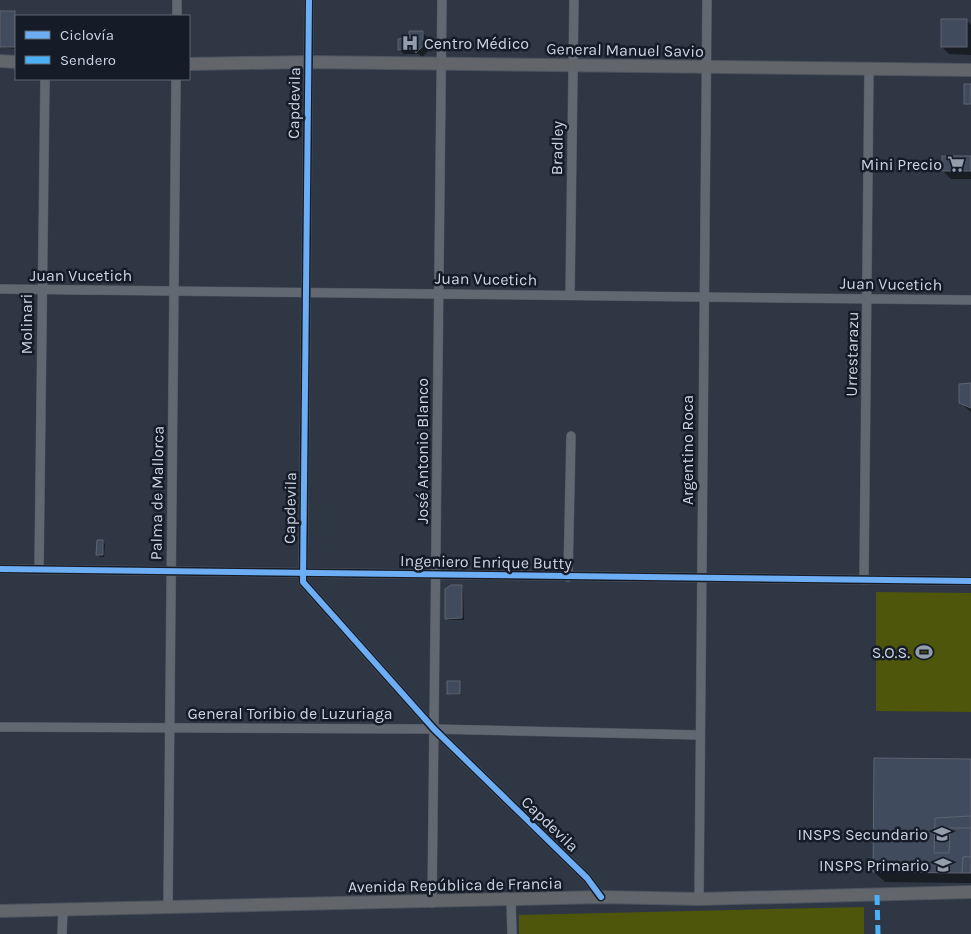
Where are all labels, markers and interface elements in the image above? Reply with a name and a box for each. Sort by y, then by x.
legend [15,15,190,80]
text: Ciclovía [60,26,114,44]
hospital icon: Centro Médico [400,33,420,53]
place label: Centro Médico [424,34,529,53]
street label: General Manuel Savio [546,39,704,61]
text: Sendero [60,51,116,69]
street label: Capdevila [284,67,304,139]
street label: Bradley [547,120,567,175]
supermarket icon: Mini Precio [946,154,966,174]
place label: Mini Precio [861,155,942,174]
street label: Juan Vucetich [30,266,132,285]
street label: Juan Vucetich [435,269,537,289]
street label: Juan Vucetich [840,274,942,294]
street label: Molinari [17,294,36,354]
street label: Urrestarazu [842,311,862,397]
street label: José Antonio Blanco [413,378,432,524]
street label: Argentino Roca [678,395,697,505]
street label: Palma de Mallorca [146,426,168,560]
street label: Capdevila [280,472,300,544]
street label: Ingeniero Enrique Butty [400,551,573,573]
sports icon: S.O.S. [914,642,934,662]
place label: S.O.S. [872,643,910,662]
street label: General Toribio de Luzuriaga [187,704,393,723]
street label: Capdevila [518,792,582,856]
school or university icon: INSPS Secundario [932,824,952,844]
place label: INSPS Secundario [798,825,928,844]
school or university icon: INSPS Primario [933,855,953,875]
place label: INSPS Primario [819,856,929,875]
street label: Avenida República de Francia [348,874,562,896]

